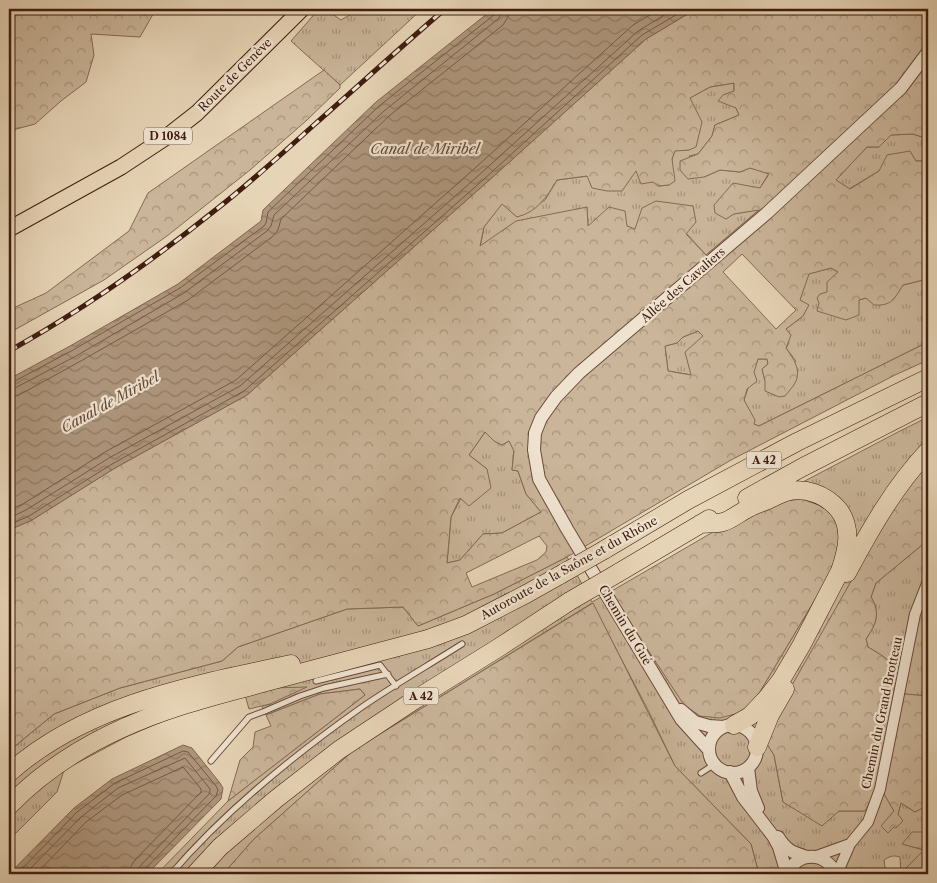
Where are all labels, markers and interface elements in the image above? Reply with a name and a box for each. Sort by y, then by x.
street label: Route de Genève [195,34,275,115]
road number: D 1084 [144,128,192,144]
water label: Canal de Miribel [370,140,481,158]
street label: Allée des Cavaliers [637,244,728,326]
water label: Canal de Miribel [58,367,164,436]
road number: A 42 [746,452,782,468]
street label: Autoroute de la Saône et du Rhône [477,512,660,623]
street label: Chemin du Gué [596,582,655,668]
street label: Chemin du Grand Brotteau [858,635,905,790]
road number: A 42 [404,688,438,704]

